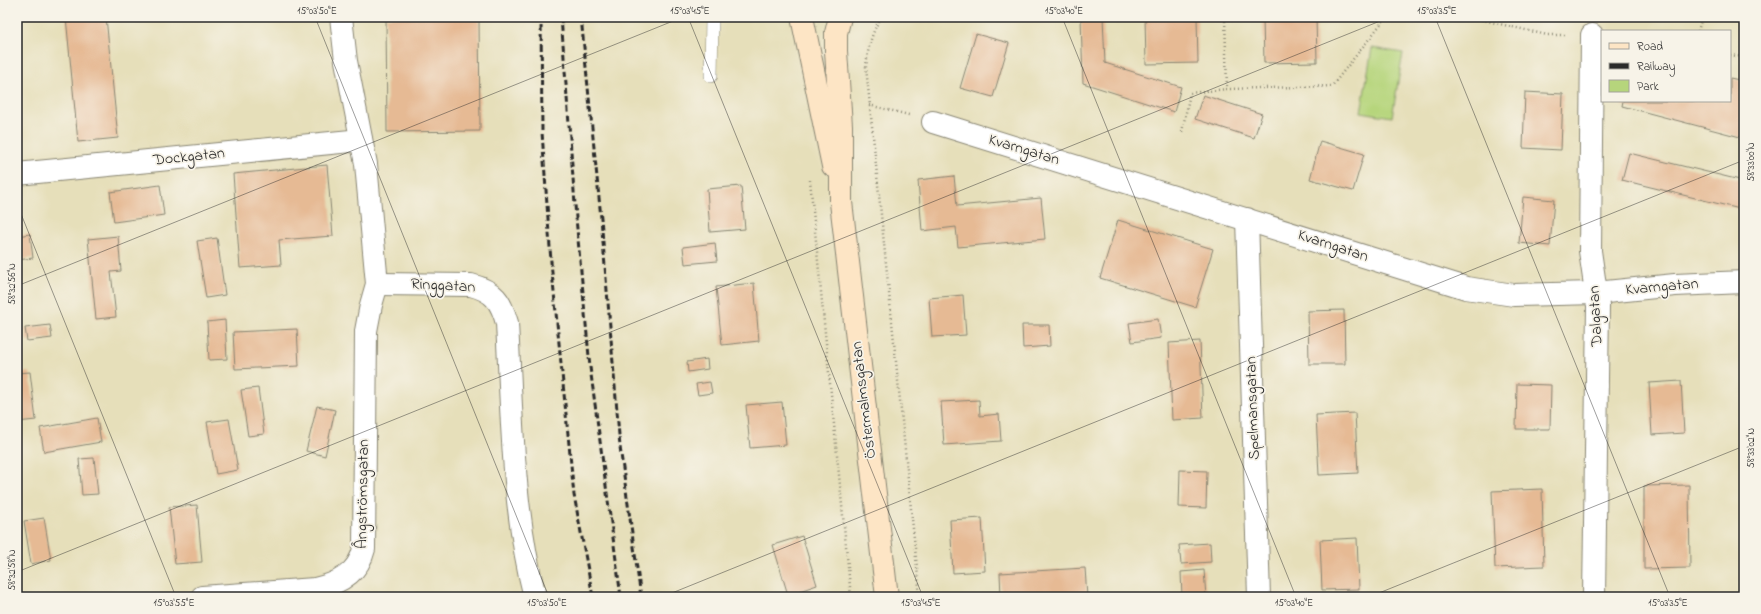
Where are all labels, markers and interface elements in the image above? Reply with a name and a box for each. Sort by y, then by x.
text: 15°03'50"E [297,4,337,19]
text: 15°03'45"E [670,4,710,19]
text: 15°03'40"E [1045,4,1083,19]
text: 15°03'35"E [1417,4,1457,19]
legend [1601,30,1731,102]
text: Road [1637,38,1663,56]
text: Railway [1637,58,1676,77]
text: Park [1637,78,1659,96]
street label: Kvarngatan [986,128,1063,172]
street label: Dockgatan [151,141,226,173]
text: 58°33'00"N [1744,142,1759,182]
street label: Kvarngatan [1294,223,1372,269]
text: 58°32'56"N [5,263,20,305]
street label: Ringgatan [410,272,476,300]
street label: Kvarngatan [1625,272,1700,302]
street label: Dalgatan [1582,285,1610,348]
street label: Östermalmsgatan [845,340,883,460]
street label: Spelmansgatan [1239,356,1267,460]
text: 58°33'02"N [1744,428,1759,468]
street label: Ångströmsgatan [350,439,376,549]
text: 58°32'58"N [5,549,20,590]
text: 15°03'55"E [154,596,194,611]
text: 15°03'50"E [527,596,567,611]
text: 15°03'45"E [901,596,941,611]
text: 15°03'40"E [1275,596,1313,611]
text: 15°03'35"E [1648,596,1688,611]

